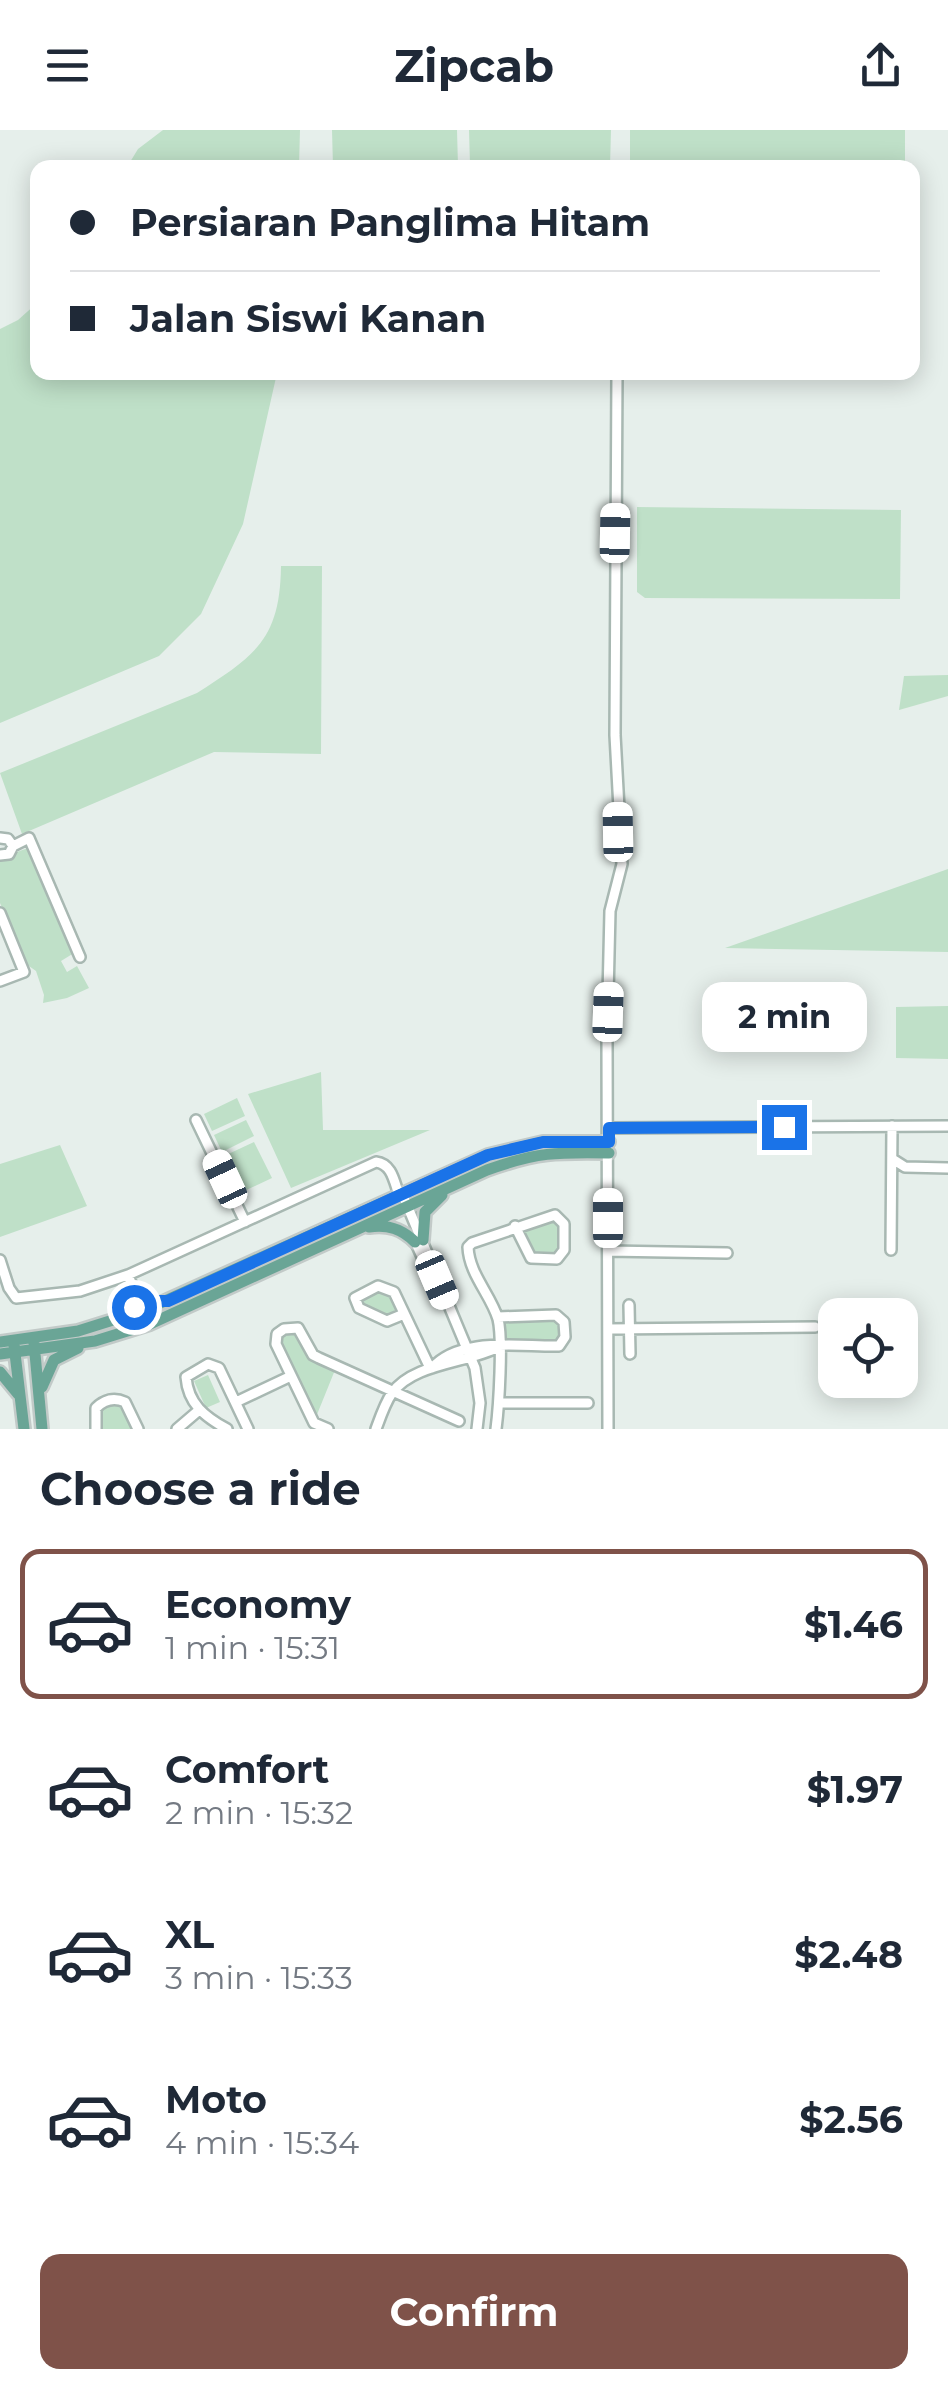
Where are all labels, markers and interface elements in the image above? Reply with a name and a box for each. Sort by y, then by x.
icon: menu [40,38,95,93]
text: Zipcab [394,38,554,93]
icon: share [853,38,908,93]
text: Persiaran Panglima Hitam [130,199,650,246]
text: Jalan Siswi Kanan [130,295,486,342]
car [599,503,631,563]
car [602,802,634,862]
car [592,981,624,1043]
callout: 2 min [702,982,866,1052]
text: 2 min [738,997,831,1036]
route end [762,1105,807,1150]
car [199,1145,251,1213]
car [593,1188,623,1248]
car [411,1247,463,1313]
route start [112,1285,157,1330]
map controls [818,1298,918,1398]
button: locate [818,1298,918,1398]
text: Choose a ride [40,1461,361,1516]
icon: car [45,1579,135,1669]
text: Economy [165,1581,351,1628]
text: $1.46 [804,1601,903,1648]
text: 1 min · 15:31 [165,1628,340,1667]
icon: car [45,1744,135,1834]
text: Comfort [165,1746,329,1793]
text: $1.97 [807,1766,903,1813]
text: 2 min · 15:32 [165,1793,353,1832]
icon: car [45,1909,135,1999]
text: XL [165,1911,214,1958]
text: $2.48 [794,1931,903,1978]
text: 3 min · 15:33 [165,1958,353,1997]
icon: car [45,2074,135,2164]
text: Moto [165,2076,267,2123]
text: $2.56 [799,2096,903,2143]
text: 4 min · 15:34 [165,2123,359,2162]
button: Confirm [40,2254,908,2369]

